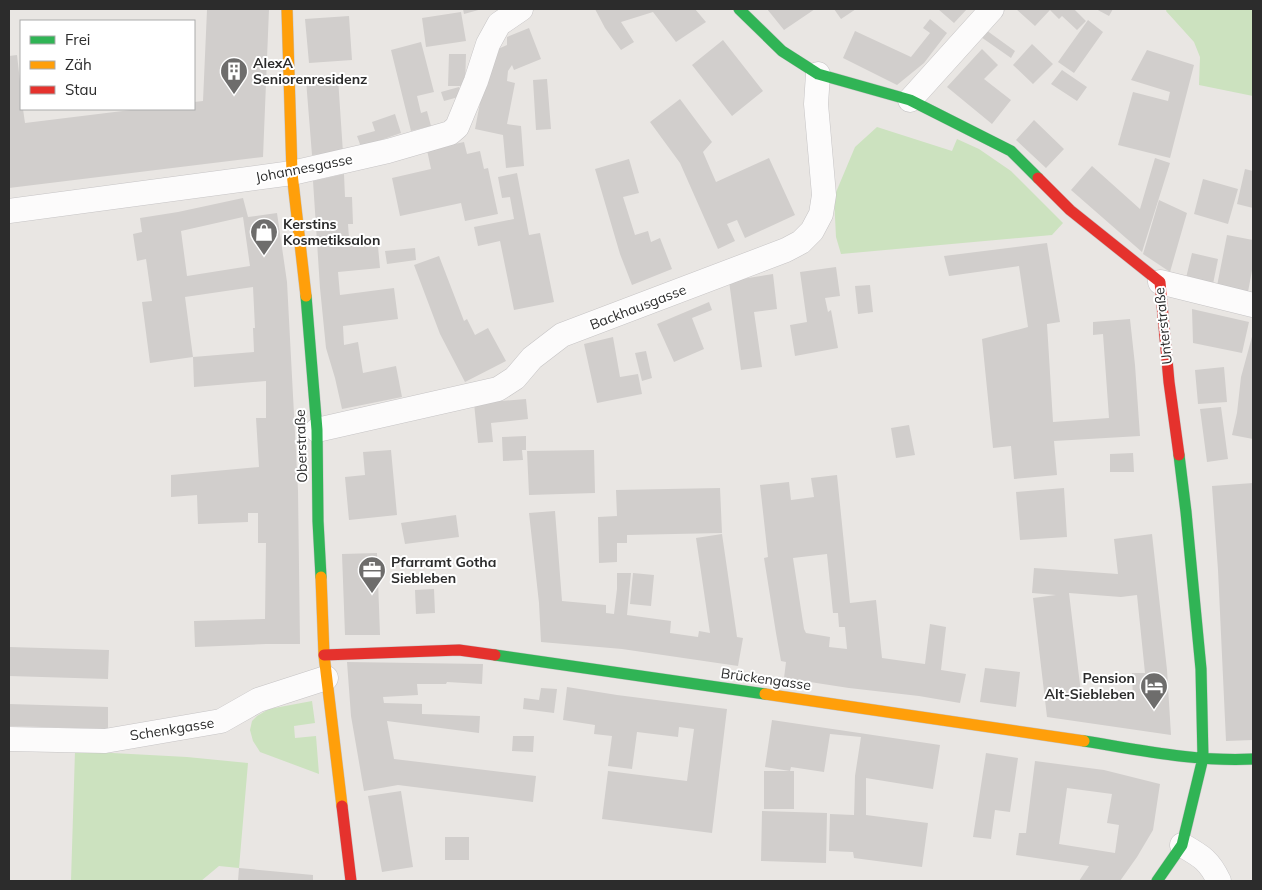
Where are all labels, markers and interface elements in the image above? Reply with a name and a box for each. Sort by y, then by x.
legend [20,20,195,110]
text: Frei [65,30,90,49]
place label: AlexA Seniorenresidenz [253,54,367,88]
text: Zäh [65,55,92,74]
building icon: AlexA Seniorenresidenz [219,56,249,95]
text: Stau [65,80,97,99]
street label: Johannesgasse [254,150,354,186]
place label: Kerstins Kosmetiksalon [283,215,380,249]
shop icon: Kerstins Kosmetiksalon [249,217,279,256]
street label: Backhausgasse [587,280,689,334]
street label: Unterstraße [1150,286,1176,366]
street label: Oberstraße [291,409,311,483]
place label: Pfarramt Gotha Siebleben [391,553,496,587]
office icon: Pfarramt Gotha Siebleben [357,555,387,594]
street label: Brückengasse [720,664,812,694]
place label: Pension Alt-Siebleben [1045,669,1135,703]
hotel icon: Pension Alt-Siebleben [1139,671,1169,710]
street label: Schenkgasse [129,713,215,745]

